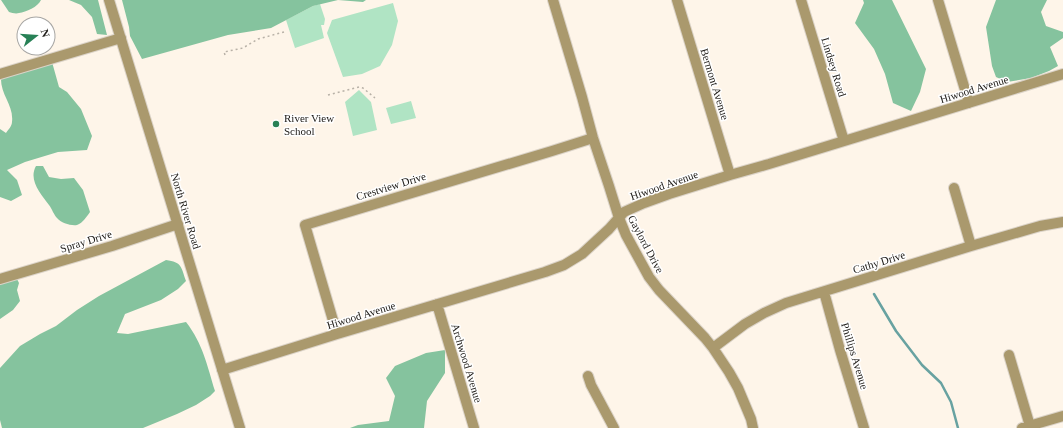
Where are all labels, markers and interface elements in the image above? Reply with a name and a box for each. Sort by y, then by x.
north arrow [16,16,56,56]
text: N [39,28,52,39]
street label: Lindsey Road [819,36,849,99]
street label: Bermont Avenue [698,47,732,121]
street label: Hiwood Avenue [938,73,1010,105]
place label: River View School [284,112,334,137]
marker: River View School [271,119,281,129]
street label: Hiwood Avenue [628,168,700,202]
street label: Crestview Drive [355,170,427,202]
street label: North River Road [169,172,203,251]
street label: Gaylord Drive [626,213,666,275]
street label: Spray Drive [59,227,113,255]
street label: Cathy Drive [851,248,907,276]
street label: Hiwood Avenue [325,299,397,331]
street label: Phillips Avenue [839,321,871,391]
street label: Archwood Avenue [449,322,485,404]

